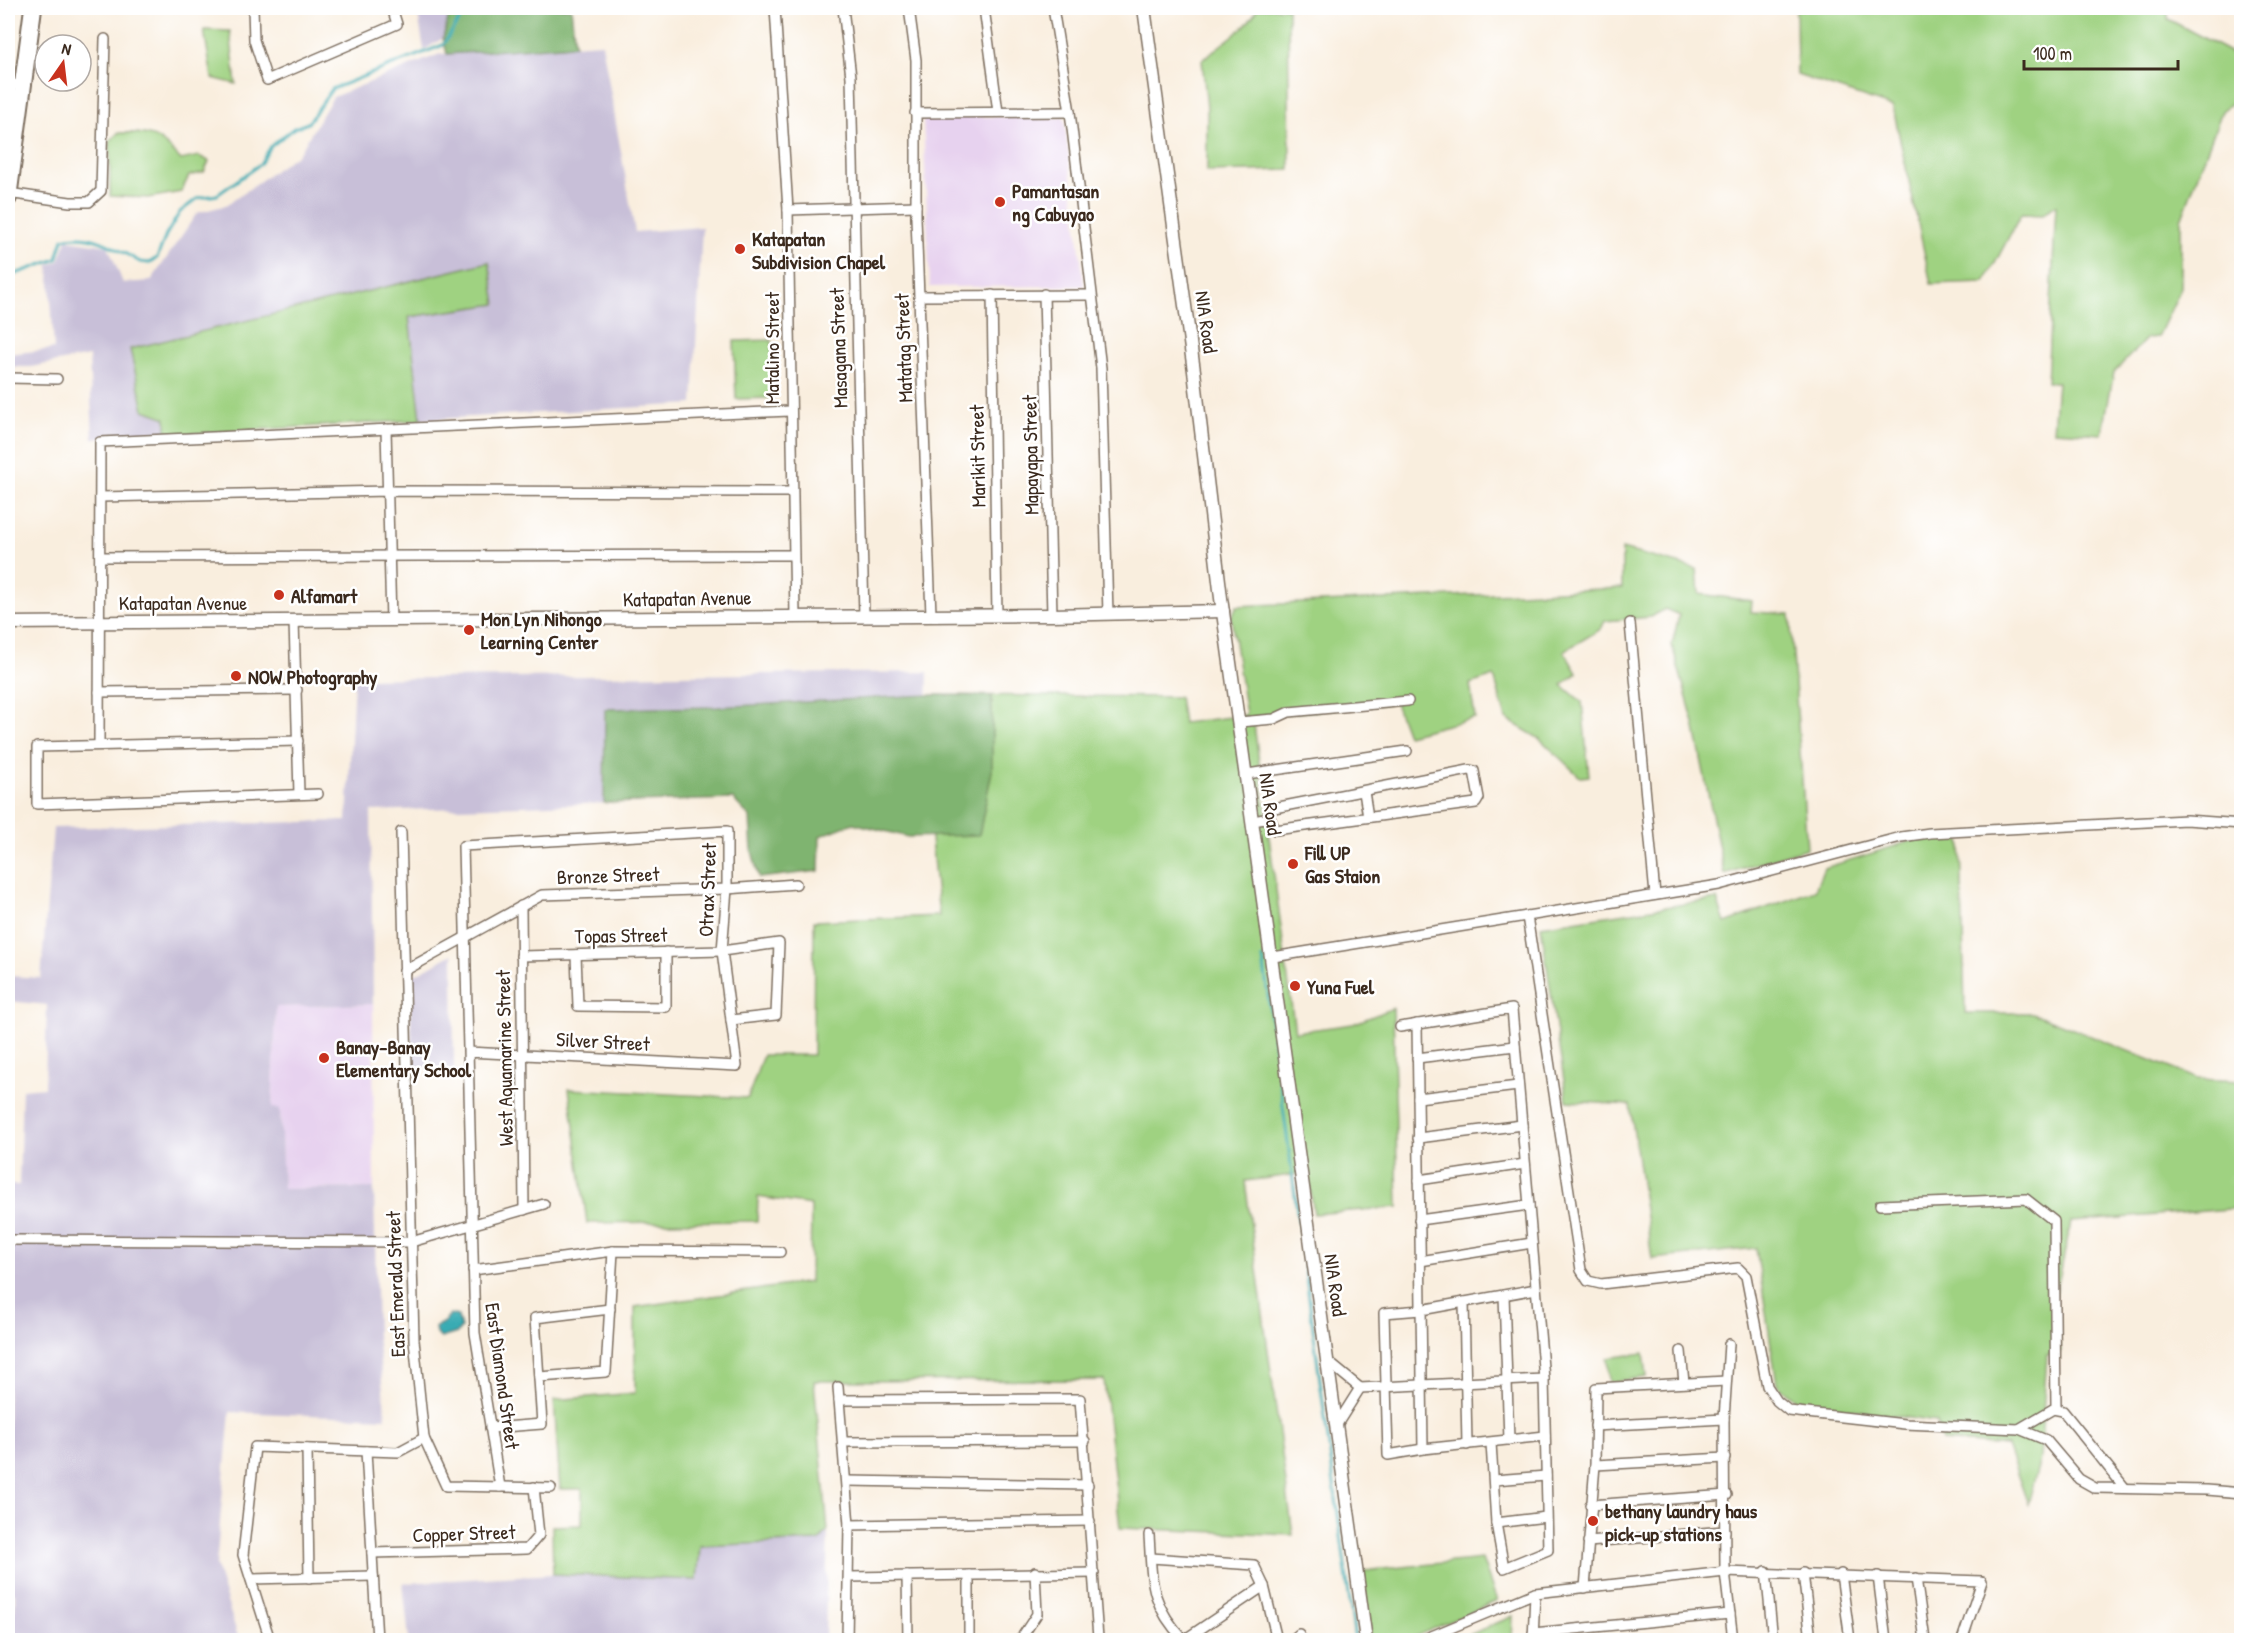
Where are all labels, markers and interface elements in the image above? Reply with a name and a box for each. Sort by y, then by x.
north arrow [33,33,93,93]
scale bar [2024,33,2178,71]
text: N [60,37,74,60]
text: 100 m [2033,41,2072,66]
place label: Pamantasan ng Cabuyao [1012,177,1099,228]
marker: Pamantasan ng Cabuyao [993,195,1007,209]
place label: Katapatan Subdivision Chapel [752,225,886,276]
marker: Katapatan Subdivision Chapel [733,242,747,256]
street label: Masagana Street [822,286,854,408]
street label: NIA Road [1189,289,1225,355]
street label: Matalino Street [758,291,785,404]
street label: Matatag Street [888,292,918,403]
street label: Mapayapa Street [1015,394,1045,515]
street label: Marikit Street [963,403,991,508]
place label: Alfamart [291,582,358,609]
street label: Katapatan Avenue [623,583,752,613]
marker: Alfamart [272,588,286,602]
street label: Katapatan Avenue [119,589,247,616]
place label: Mon Lyn Nihongo Learning Center [481,605,602,656]
marker: Mon Lyn Nihongo Learning Center [462,623,476,637]
place label: NOW Photography [248,663,378,691]
marker: NOW Photography [229,669,243,683]
street label: NIA Road [1253,771,1289,837]
place label: Fill UP Gas Staion [1304,839,1380,889]
street label: Otrax Street [692,842,722,937]
marker: Fill UP Gas Staion [1286,857,1300,871]
street label: Bronze Street [556,860,661,890]
street label: Topas Street [574,921,669,949]
street label: West Aquamarine Street [489,969,519,1146]
place label: Yuna Fuel [1307,973,1375,1000]
marker: Yuna Fuel [1288,979,1302,993]
street label: Silver Street [555,1025,652,1057]
place label: Banay-Banay Elementary School [336,1033,472,1084]
marker: Banay-Banay Elementary School [317,1051,331,1065]
street label: East Emerald Street [379,1209,411,1357]
street label: NIA Road [1318,1252,1354,1318]
street label: East Diamond Street [479,1301,527,1452]
place label: bethany laundry haus pick-up stations [1605,1497,1757,1548]
marker: bethany laundry haus pick-up stations [1586,1514,1600,1528]
street label: Copper Street [412,1518,517,1548]

